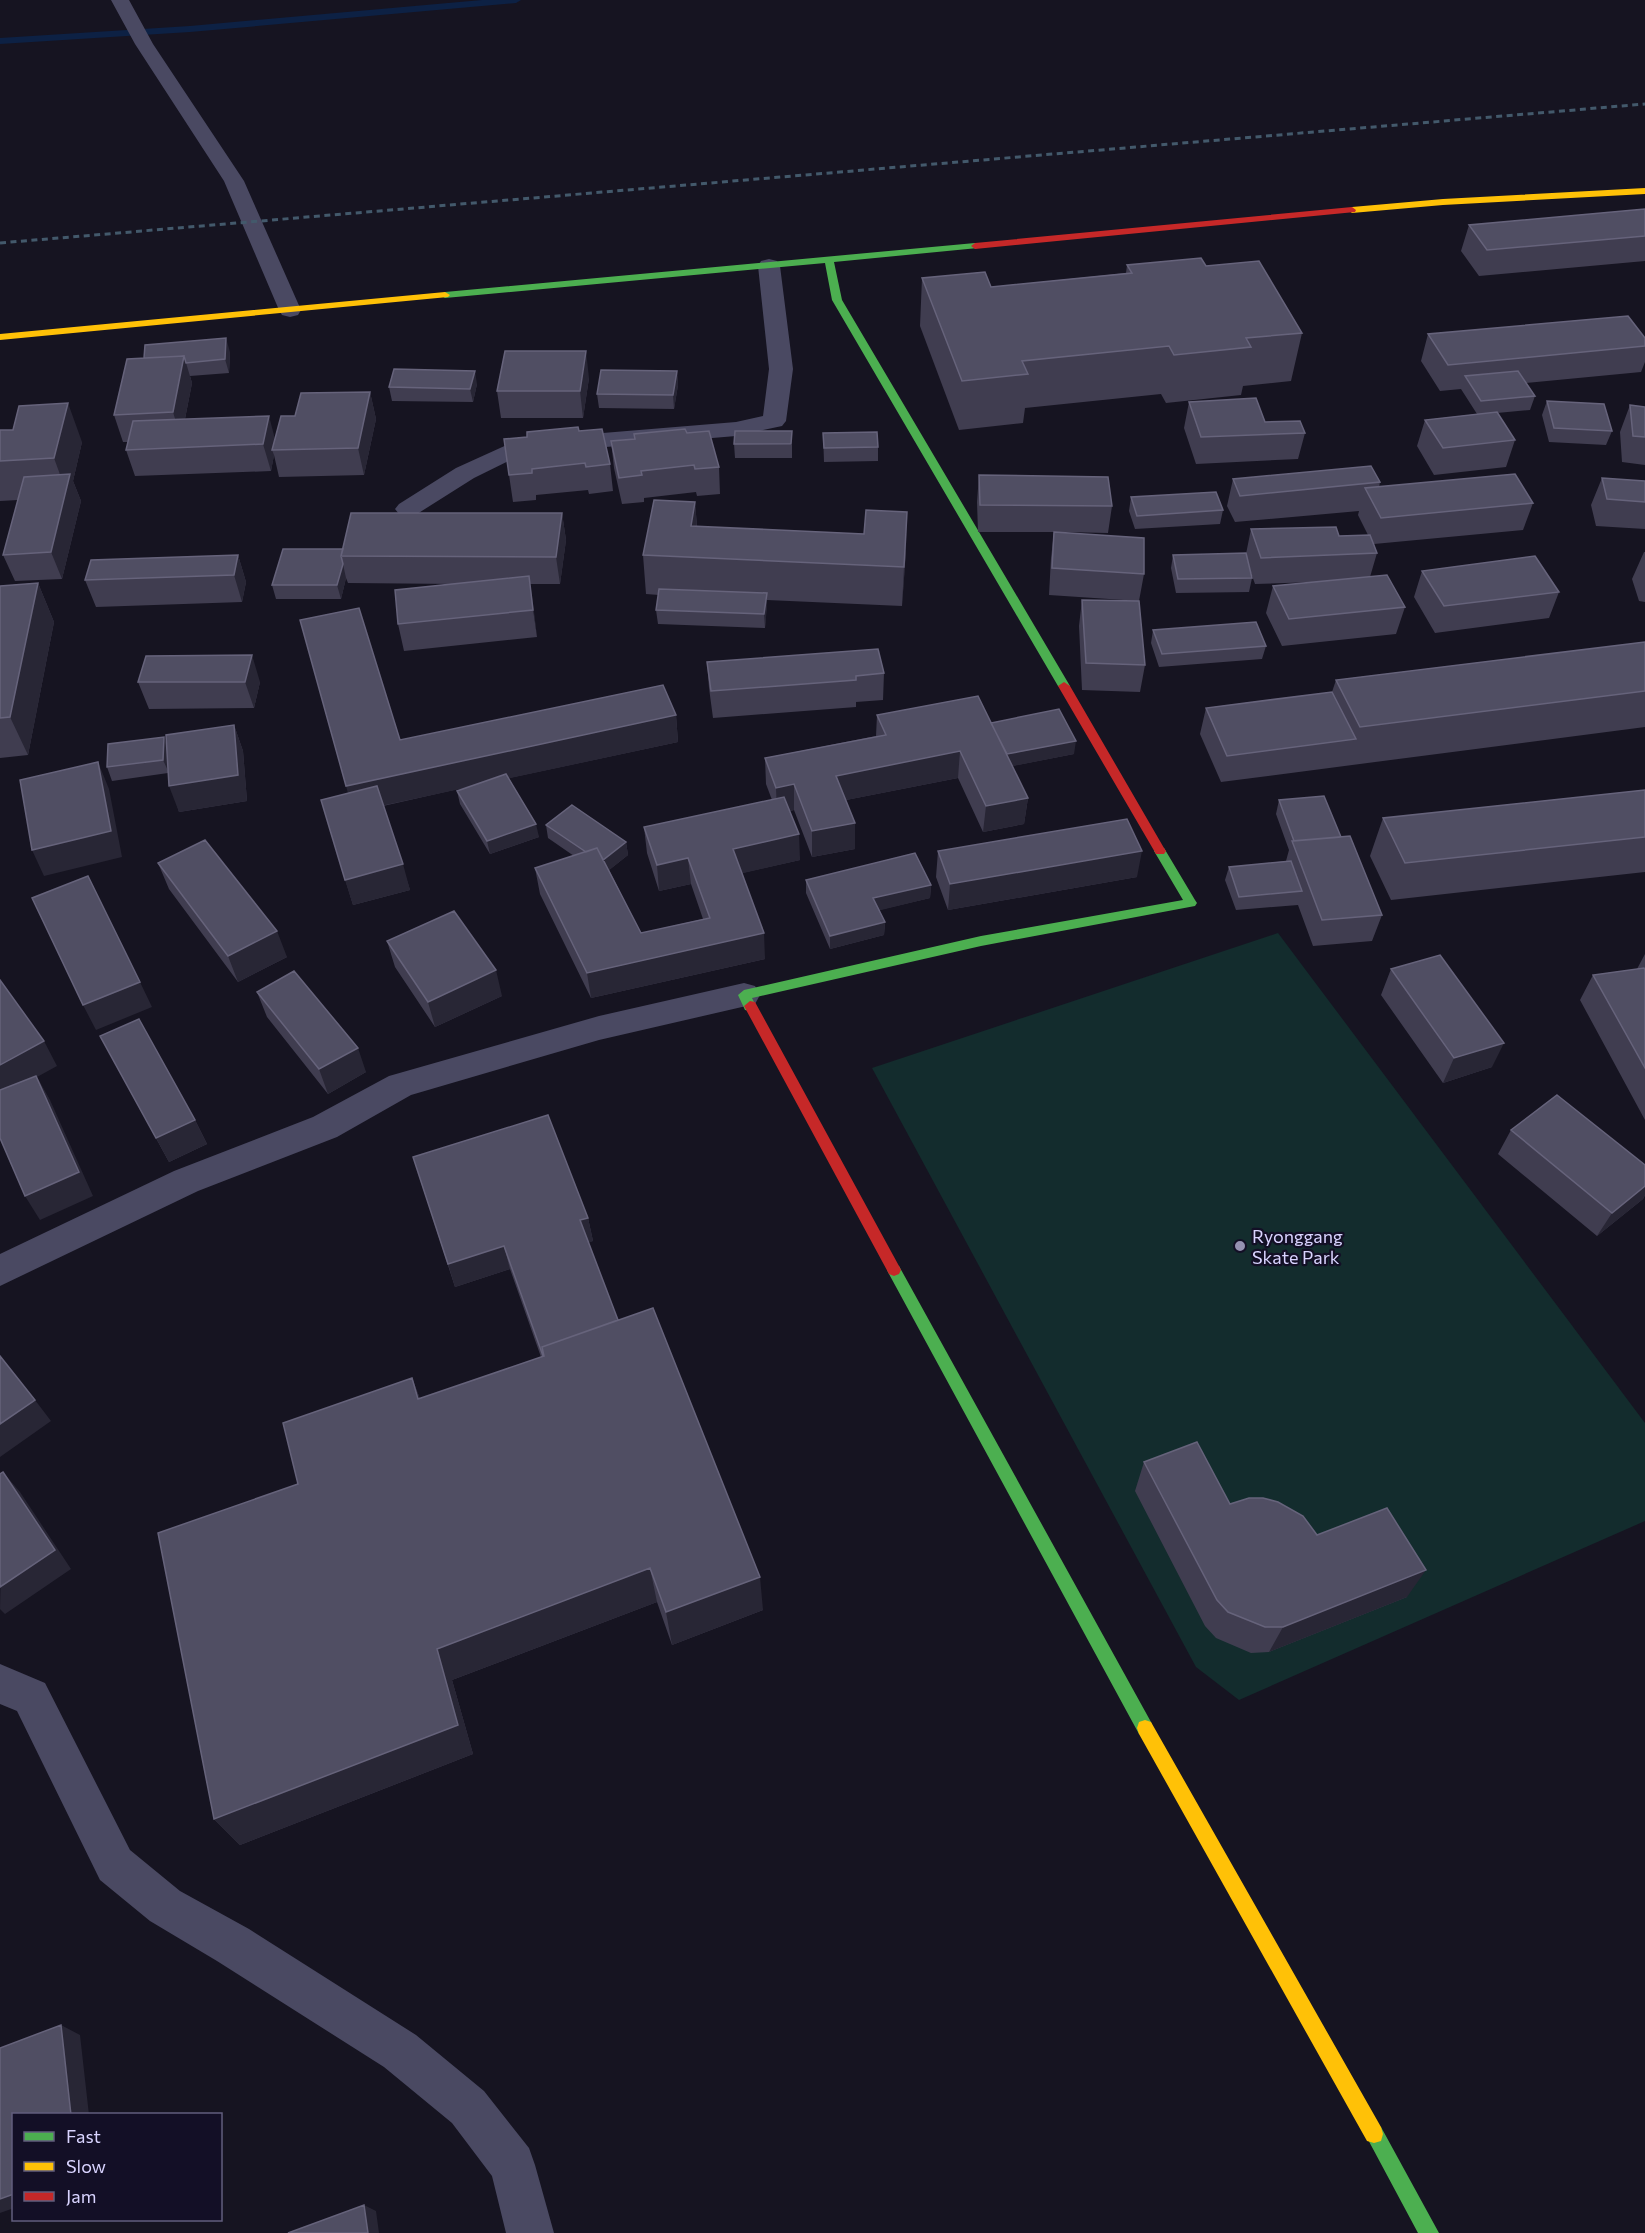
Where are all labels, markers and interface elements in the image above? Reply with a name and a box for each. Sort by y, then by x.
place label: Ryonggang Skate Park [1252,1225,1343,1268]
marker: Ryonggang Skate Park [1233,1239,1247,1253]
legend [12,2113,222,2221]
text: Fast [66,2125,101,2147]
text: Slow [66,2155,106,2177]
text: Jam [66,2185,96,2207]

